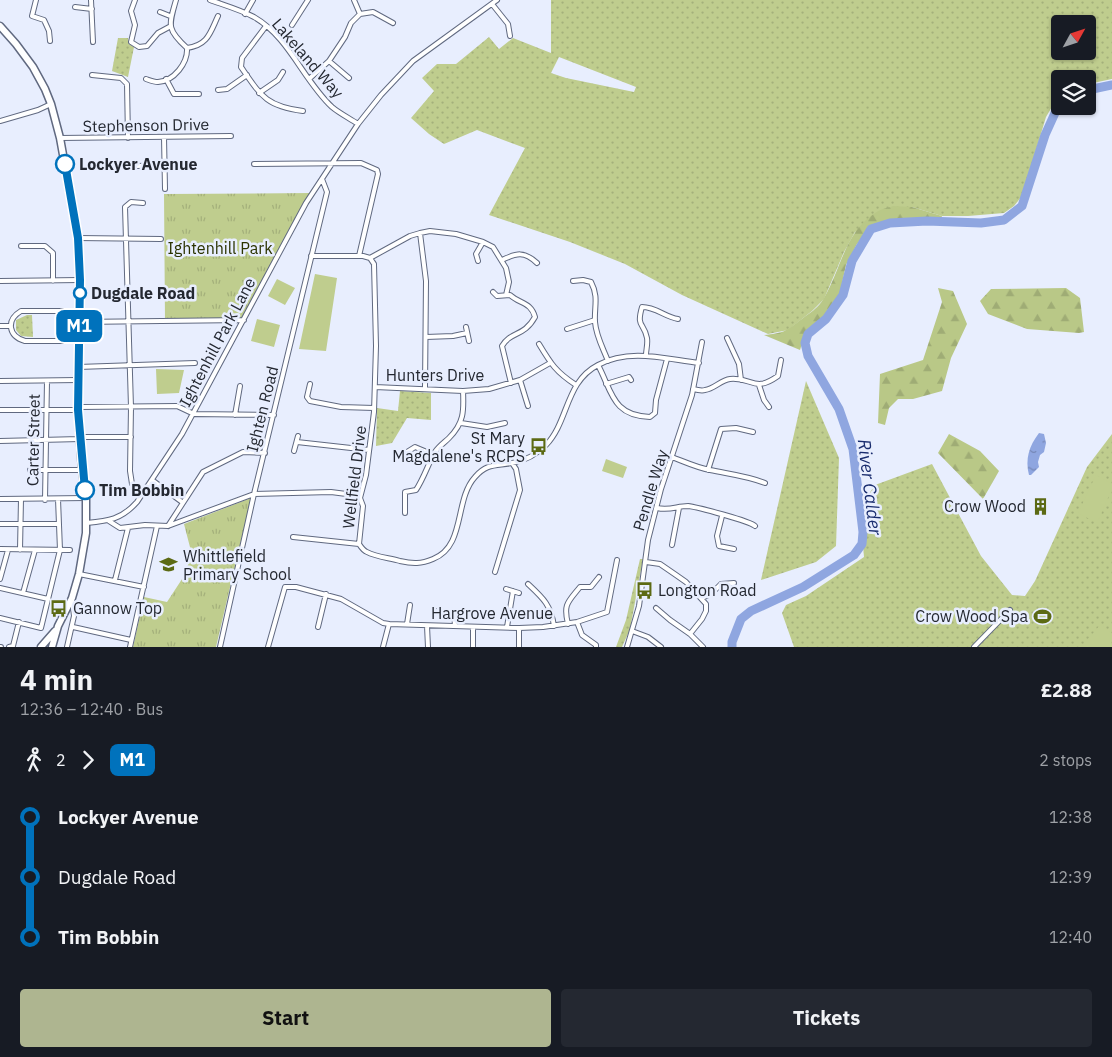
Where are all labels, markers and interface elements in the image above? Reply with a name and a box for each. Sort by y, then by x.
street label: Lakeland Way [268,14,348,102]
north arrow [1051,15,1096,60]
map controls [1051,15,1096,115]
button: layers [1051,70,1096,115]
street label: Stephenson Drive [83,114,210,136]
marker: Lockyer Avenue [55,154,75,174]
place label: Lockyer Avenue [79,154,197,174]
park label: Ightenhill Park [167,238,273,258]
street label: Ightenhill Park Lane [175,274,260,410]
place label: Dugdale Road [91,283,195,303]
marker: Dugdale Road [73,286,87,300]
line badge: M1 [56,310,102,342]
text: M1 [66,314,92,337]
street label: Ighten Road [242,364,282,454]
street label: Hunters Drive [386,365,484,385]
street label: Carter Street [22,394,44,486]
street label: Wellfield Drive [338,424,370,530]
place label: St Mary Magdalene's RCPS [392,428,525,466]
bus stop icon: St Mary Magdalene's RCPS [529,437,549,457]
water label: River Calder [853,438,887,537]
street label: Pendle Way [628,447,672,533]
marker: Tim Bobbin [75,480,95,500]
place label: Tim Bobbin [99,480,184,500]
place label: Crow Wood [944,496,1026,516]
building icon: Crow Wood [1030,496,1050,516]
place label: Whittlefield Primary School [183,546,291,584]
school or university icon: Whittlefield Primary School [159,555,179,575]
bus stop icon: Longton Road [634,580,654,600]
place label: Longton Road [658,580,757,600]
bus stop icon: Gannow Top [49,598,69,618]
place label: Gannow Top [73,598,162,618]
street label: Hargrove Avenue [431,603,553,623]
place label: Crow Wood Spa [915,606,1028,626]
sports icon: Crow Wood Spa [1032,606,1052,626]
text: 4 min [20,661,93,698]
text: £2.88 [1041,678,1092,702]
text: 12:36 – 12:40 · Bus [20,699,163,719]
icon: walk [20,746,48,774]
icon: forward [74,746,102,774]
text: M1 [120,748,145,771]
text: 2 [56,750,66,770]
text: 2 stops [1039,750,1092,770]
text: Lockyer Avenue [58,805,199,829]
text: 12:38 [1049,807,1092,827]
text: Dugdale Road [58,865,176,889]
text: 12:39 [1049,867,1092,887]
text: Tim Bobbin [58,925,159,949]
text: 12:40 [1049,927,1092,947]
button: Start [20,989,551,1047]
button: Tickets [561,989,1092,1047]

